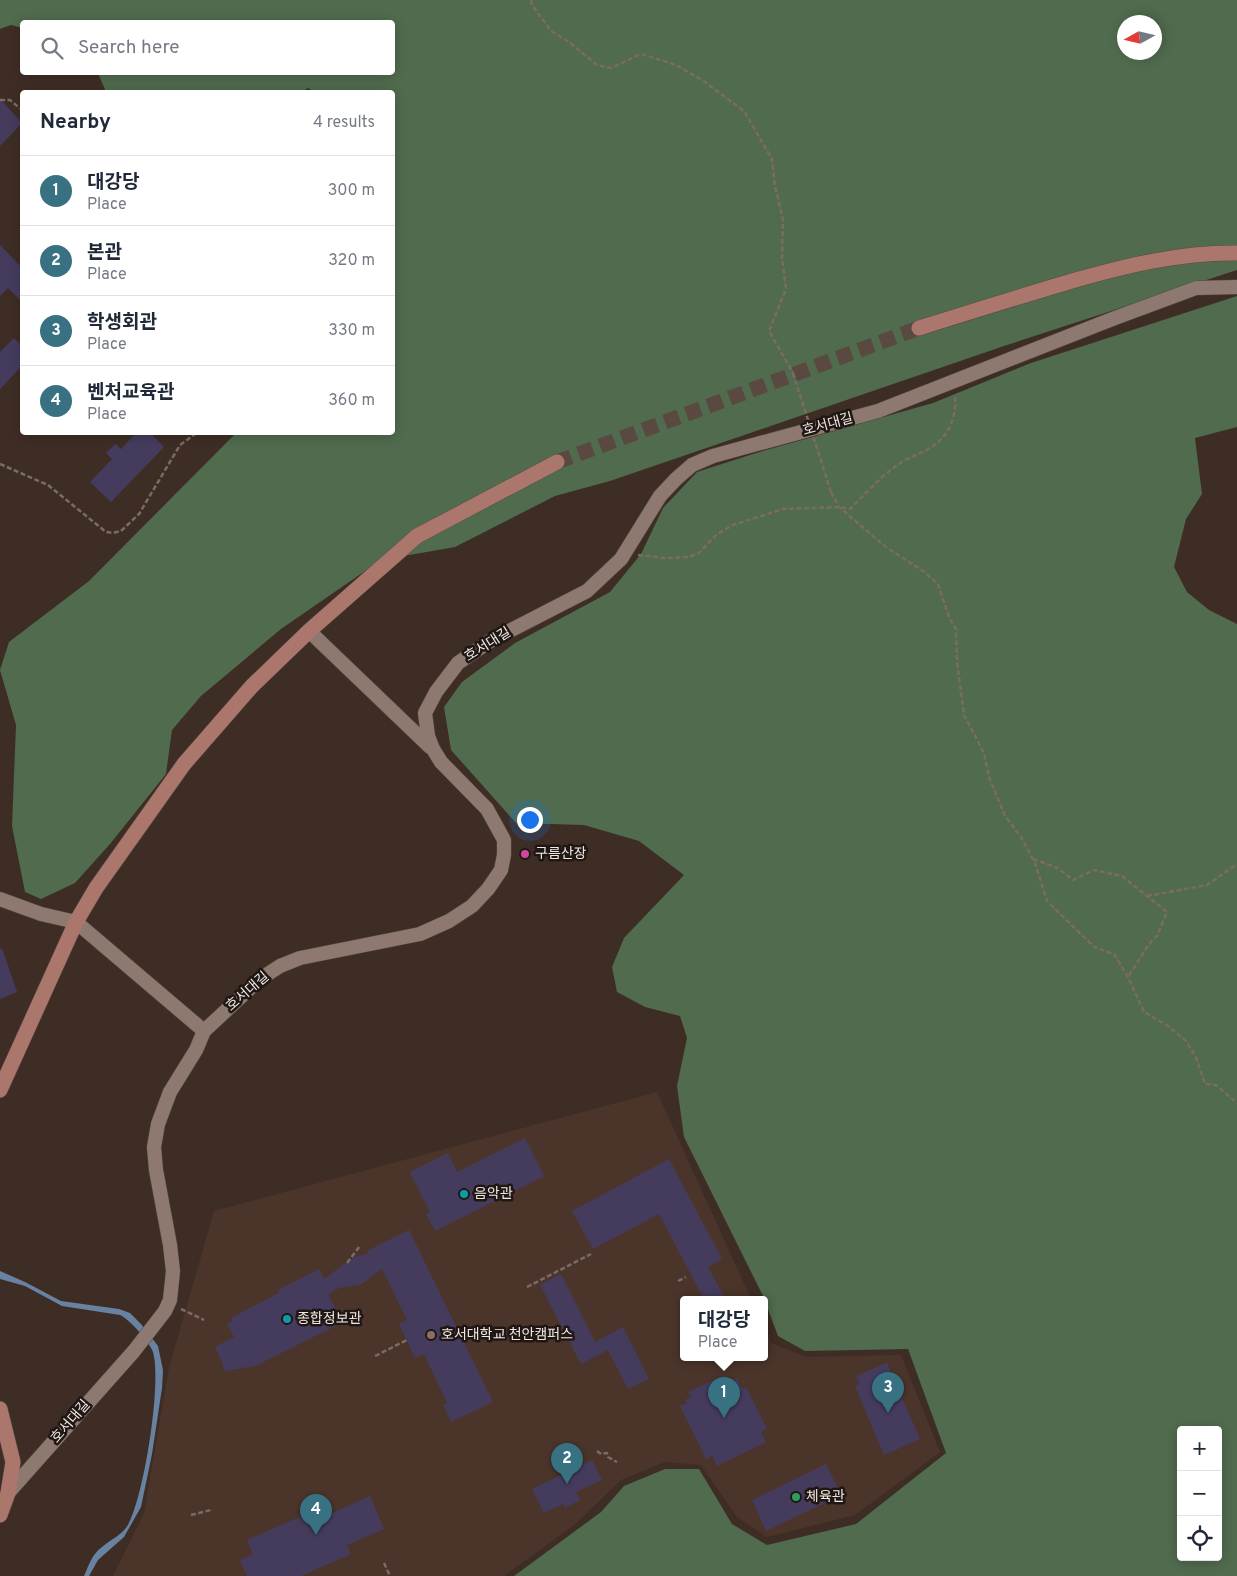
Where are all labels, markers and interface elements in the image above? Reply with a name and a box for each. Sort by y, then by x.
north arrow [1117,15,1162,60]
search box [20,20,395,75]
icon: search [38,34,66,62]
text: Search here [78,36,180,60]
text: Nearby [40,109,111,136]
text: 4 results [313,113,375,133]
text: 대강당 [87,171,139,195]
text: 1 [53,181,59,201]
text: 300 m [328,181,375,201]
text: Place [87,195,127,215]
text: 본관 [87,241,122,265]
text: 2 [51,251,61,271]
text: 320 m [328,251,375,271]
text: Place [87,265,127,285]
text: 학생회관 [87,311,157,335]
text: 3 [51,321,61,341]
text: 330 m [328,321,375,341]
text: Place [87,335,127,355]
text: 벤처교육관 [87,381,174,405]
text: 4 [51,391,61,411]
text: 360 m [328,391,375,411]
text: Place [87,405,127,425]
street label: 호서대길 [801,410,855,440]
street label: 호서대길 [462,624,514,666]
your location [517,807,543,833]
place label: 구름산장 [535,846,587,863]
marker: 구름산장 [519,848,531,860]
street label: 호서대길 [223,969,273,1015]
place label: 음악관 [474,1186,513,1203]
marker: 음악관 [458,1188,470,1200]
popup [680,1296,768,1361]
text: 대강당 [698,1309,750,1333]
place label: 종합정보관 [297,1311,362,1328]
marker: 종합정보관 [281,1313,293,1325]
place label: 호서대학교 천안캠퍼스 [441,1326,573,1344]
marker: 호서대학교 천안캠퍼스 [425,1329,437,1341]
text: Place [698,1333,737,1353]
pin: 3 [872,1372,904,1413]
pin: 1 [708,1377,740,1418]
street label: 호서대길 [48,1397,94,1447]
map controls [1177,1426,1222,1561]
button: + [1177,1426,1222,1471]
pin: 2 [551,1443,583,1484]
button: − [1177,1471,1222,1516]
place label: 체육관 [806,1489,845,1506]
marker: 체육관 [790,1491,802,1503]
pin: 4 [300,1494,332,1535]
button: locate [1177,1516,1222,1561]

